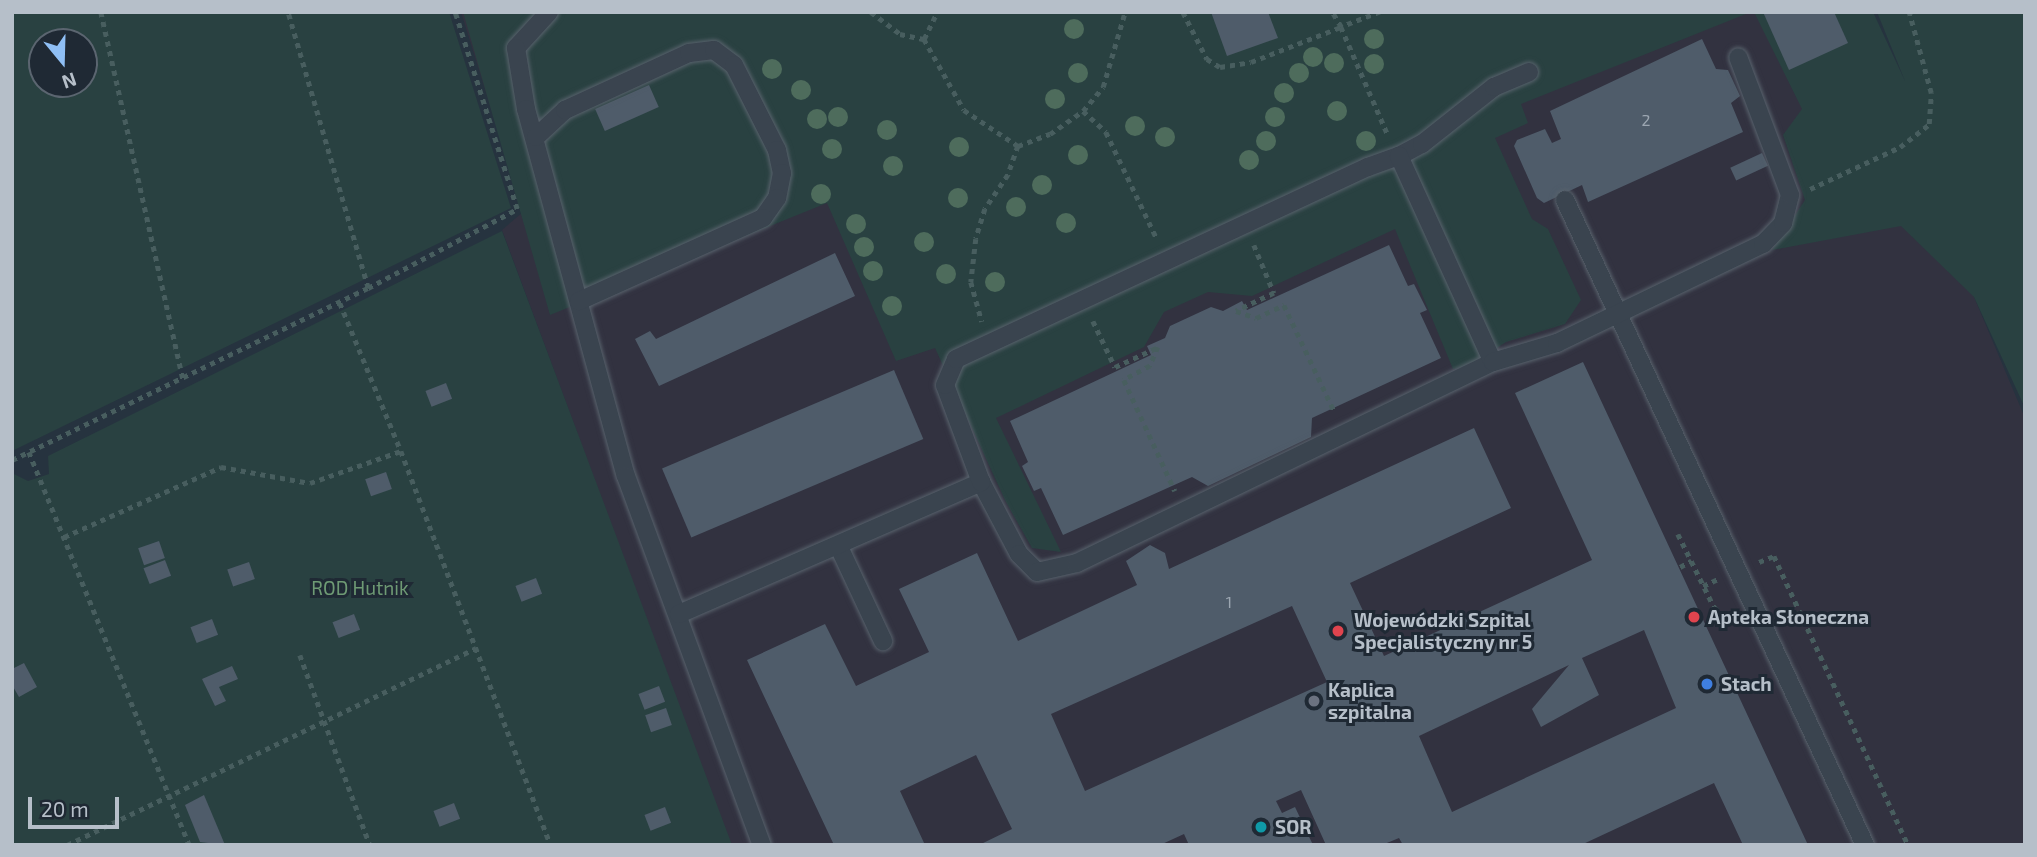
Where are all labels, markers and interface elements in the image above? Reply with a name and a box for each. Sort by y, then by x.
north arrow [28,28,98,98]
text: N [59,68,80,95]
house number: 2 [1642,110,1650,130]
park label: ROD Hutnik [311,577,409,599]
house number: 1 [1226,592,1232,612]
place label: Apteka Słoneczna [1708,606,1869,628]
place label: Wojewódzki Szpital Specjalistyczny nr 5 [1354,609,1533,653]
marker: Apteka Słoneczna [1686,609,1702,625]
marker: Wojewódzki Szpital Specjalistyczny nr 5 [1328,621,1348,641]
place label: Stach [1721,673,1772,695]
marker: Stach [1699,676,1715,692]
place label: Kaplica szpitalna [1328,679,1412,723]
marker: Kaplica szpitalna [1306,693,1322,709]
scale bar [32,784,122,828]
text: 20 m [41,796,89,821]
place label: SOR [1275,816,1311,838]
marker: SOR [1253,819,1269,835]

